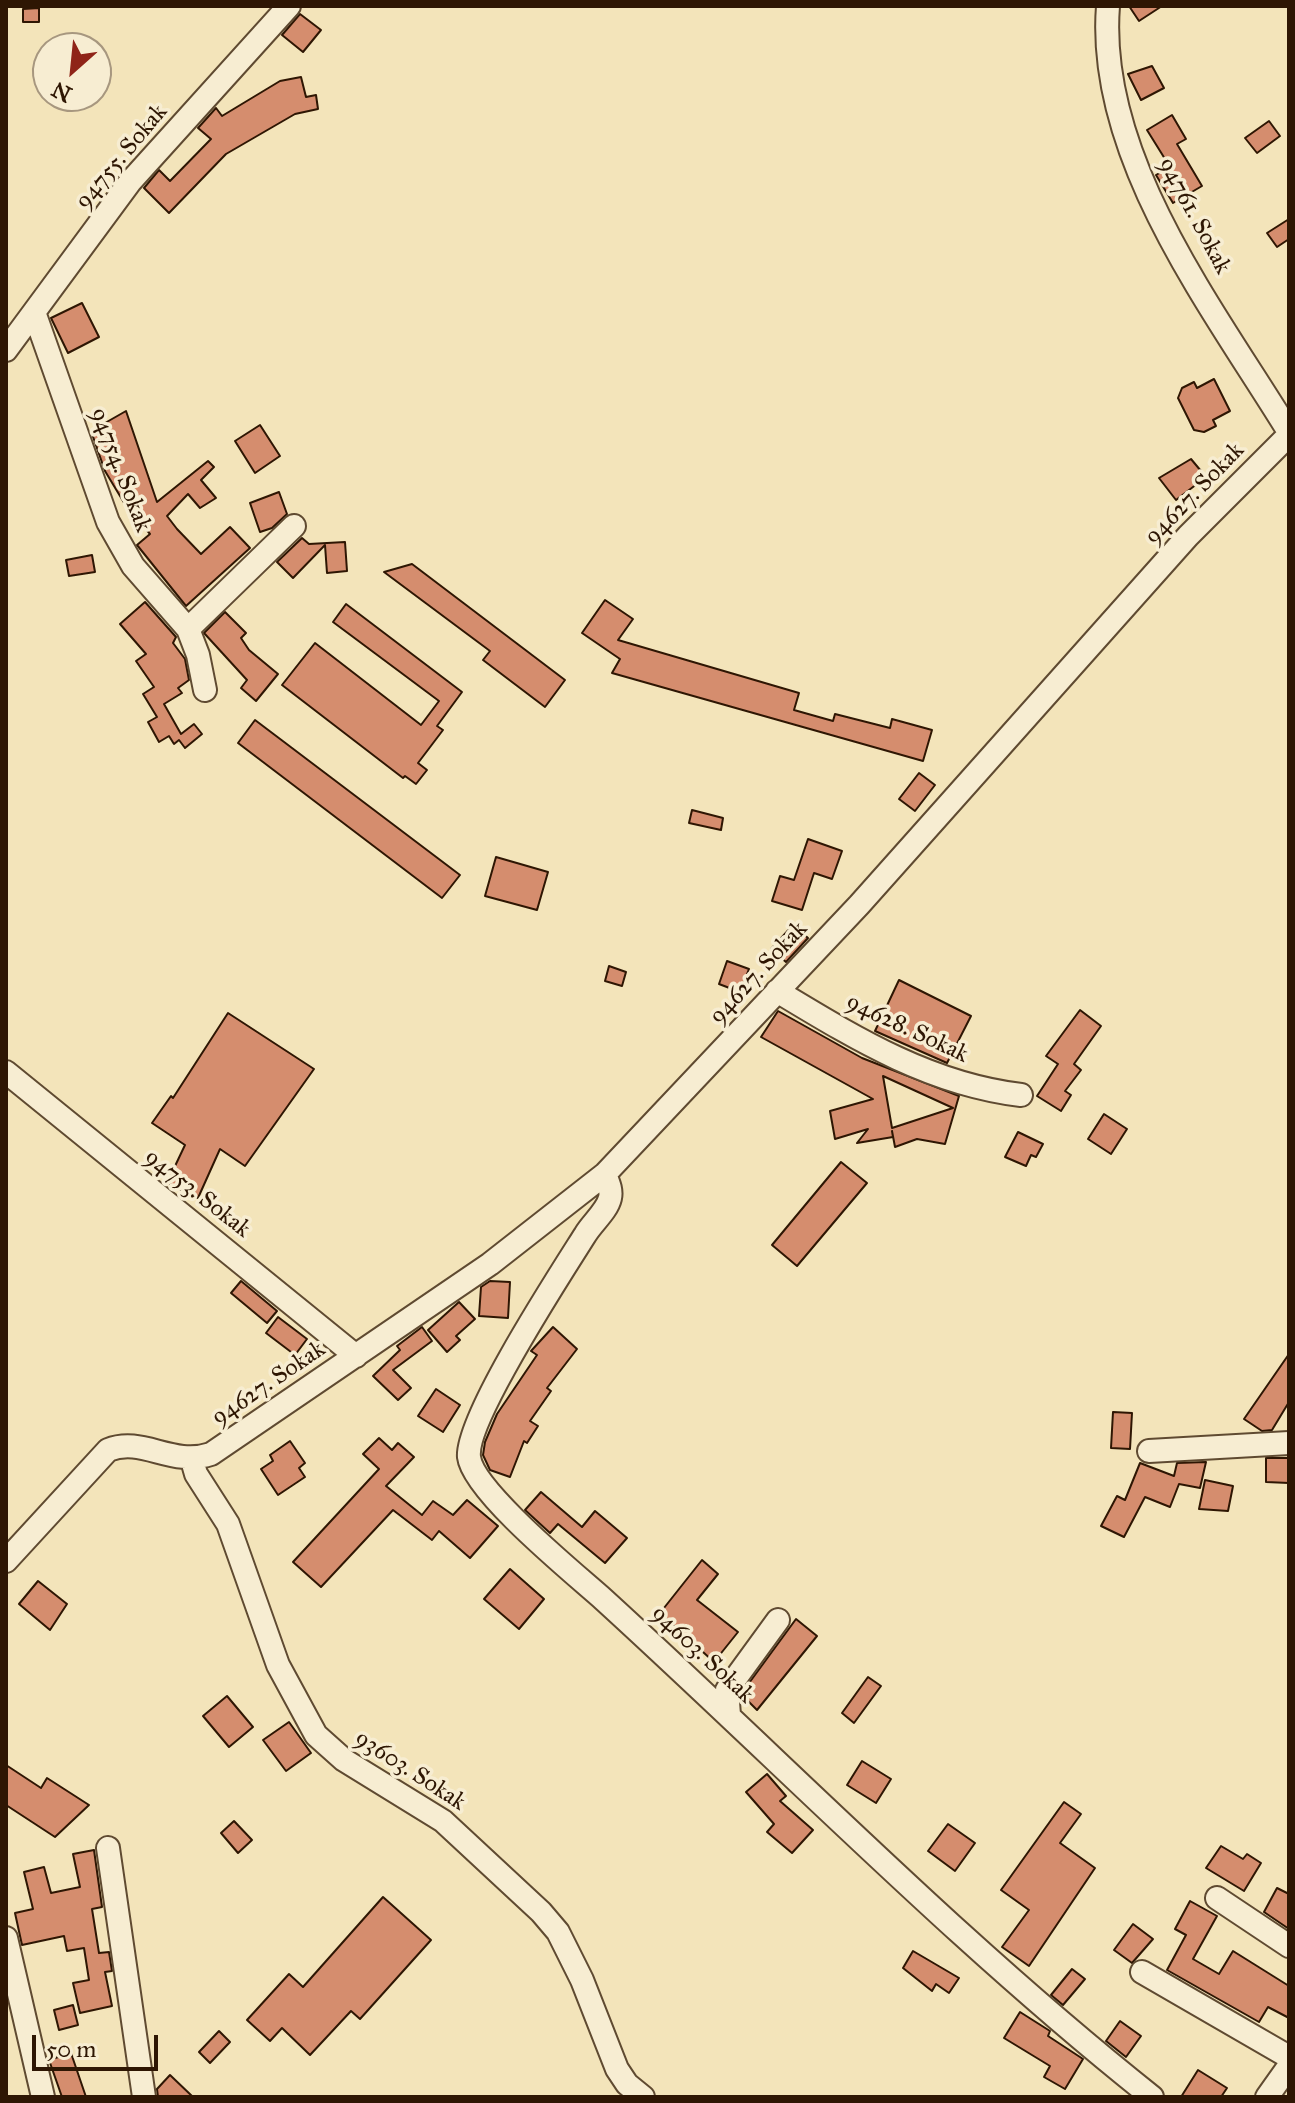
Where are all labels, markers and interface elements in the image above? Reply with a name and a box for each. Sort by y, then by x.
north arrow [32,32,112,112]
text: N [47,76,76,108]
street label: 94755. Sokak [70,99,174,215]
street label: 94761. Sokak [1151,153,1237,279]
street label: 94754. Sokak [83,404,157,536]
street label: 94627. Sokak [1139,437,1251,551]
street label: 94627. Sokak [704,915,814,1031]
street label: 94628. Sokak [841,988,973,1070]
street label: 94753. Sokak [138,1143,256,1245]
street label: 94627. Sokak [207,1335,331,1433]
street label: 94603. Sokak [644,1600,760,1710]
street label: 93603. Sokak [349,1724,471,1818]
scale bar [36,2019,162,2069]
text: 50 m [46,2034,96,2064]

